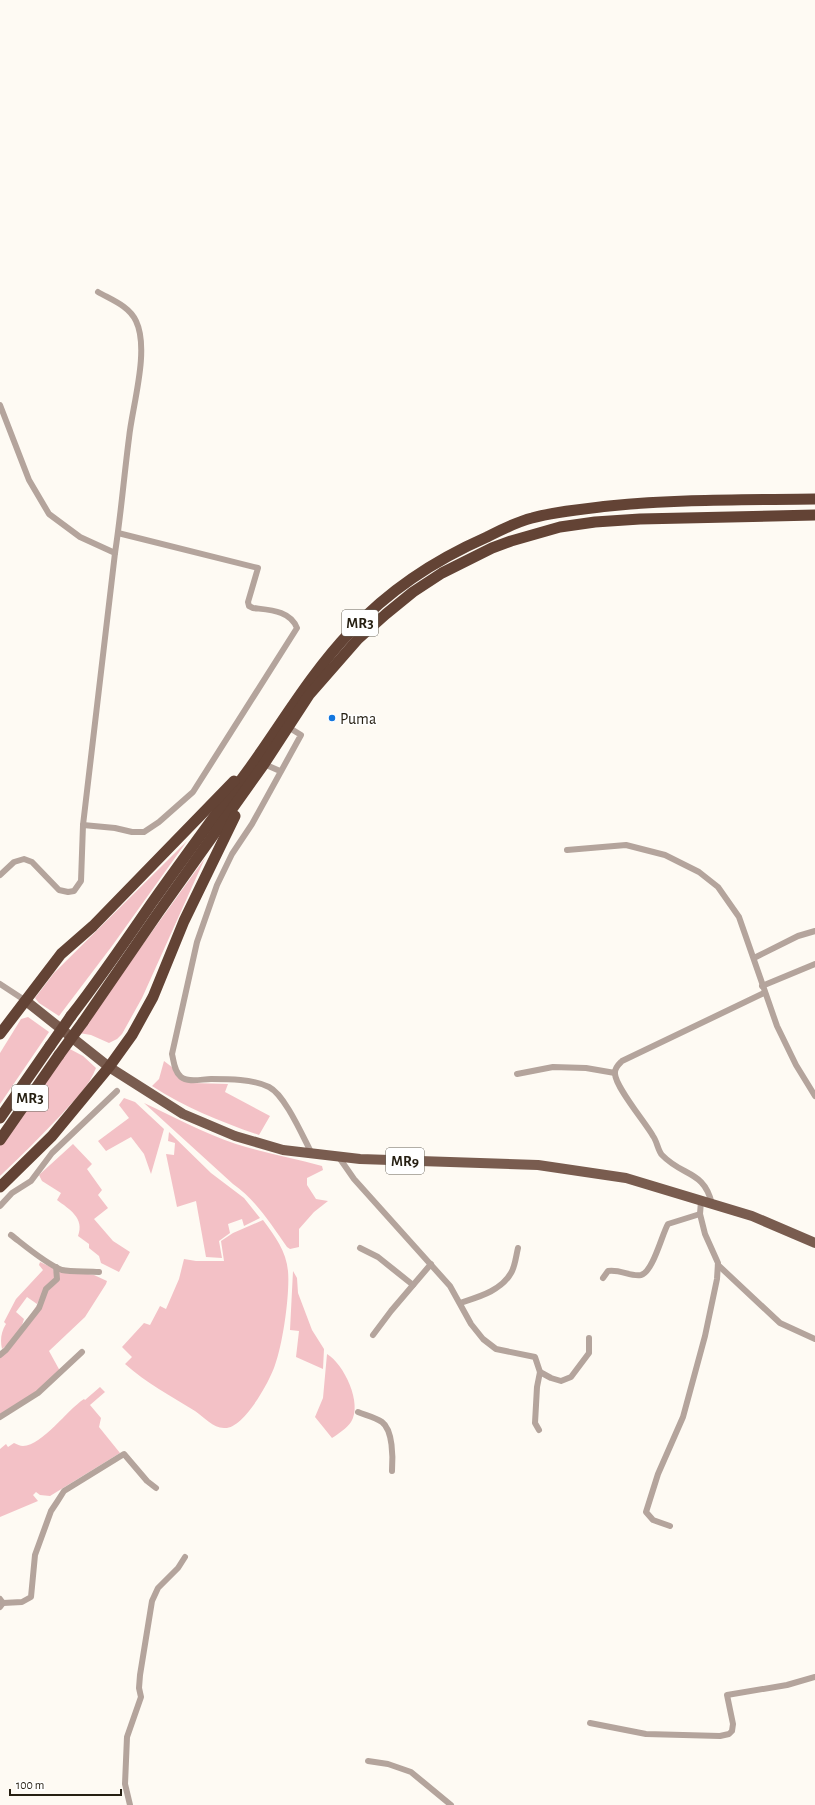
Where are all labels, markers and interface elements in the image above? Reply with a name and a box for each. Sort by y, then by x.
road number: MR3 [342,610,378,636]
place label: Puma [340,711,376,727]
marker: Puma [327,713,337,723]
road number: MR3 [12,1085,48,1111]
road number: MR9 [386,1148,424,1174]
scale bar [10,1771,121,1797]
text: 100 m [16,1779,44,1791]

